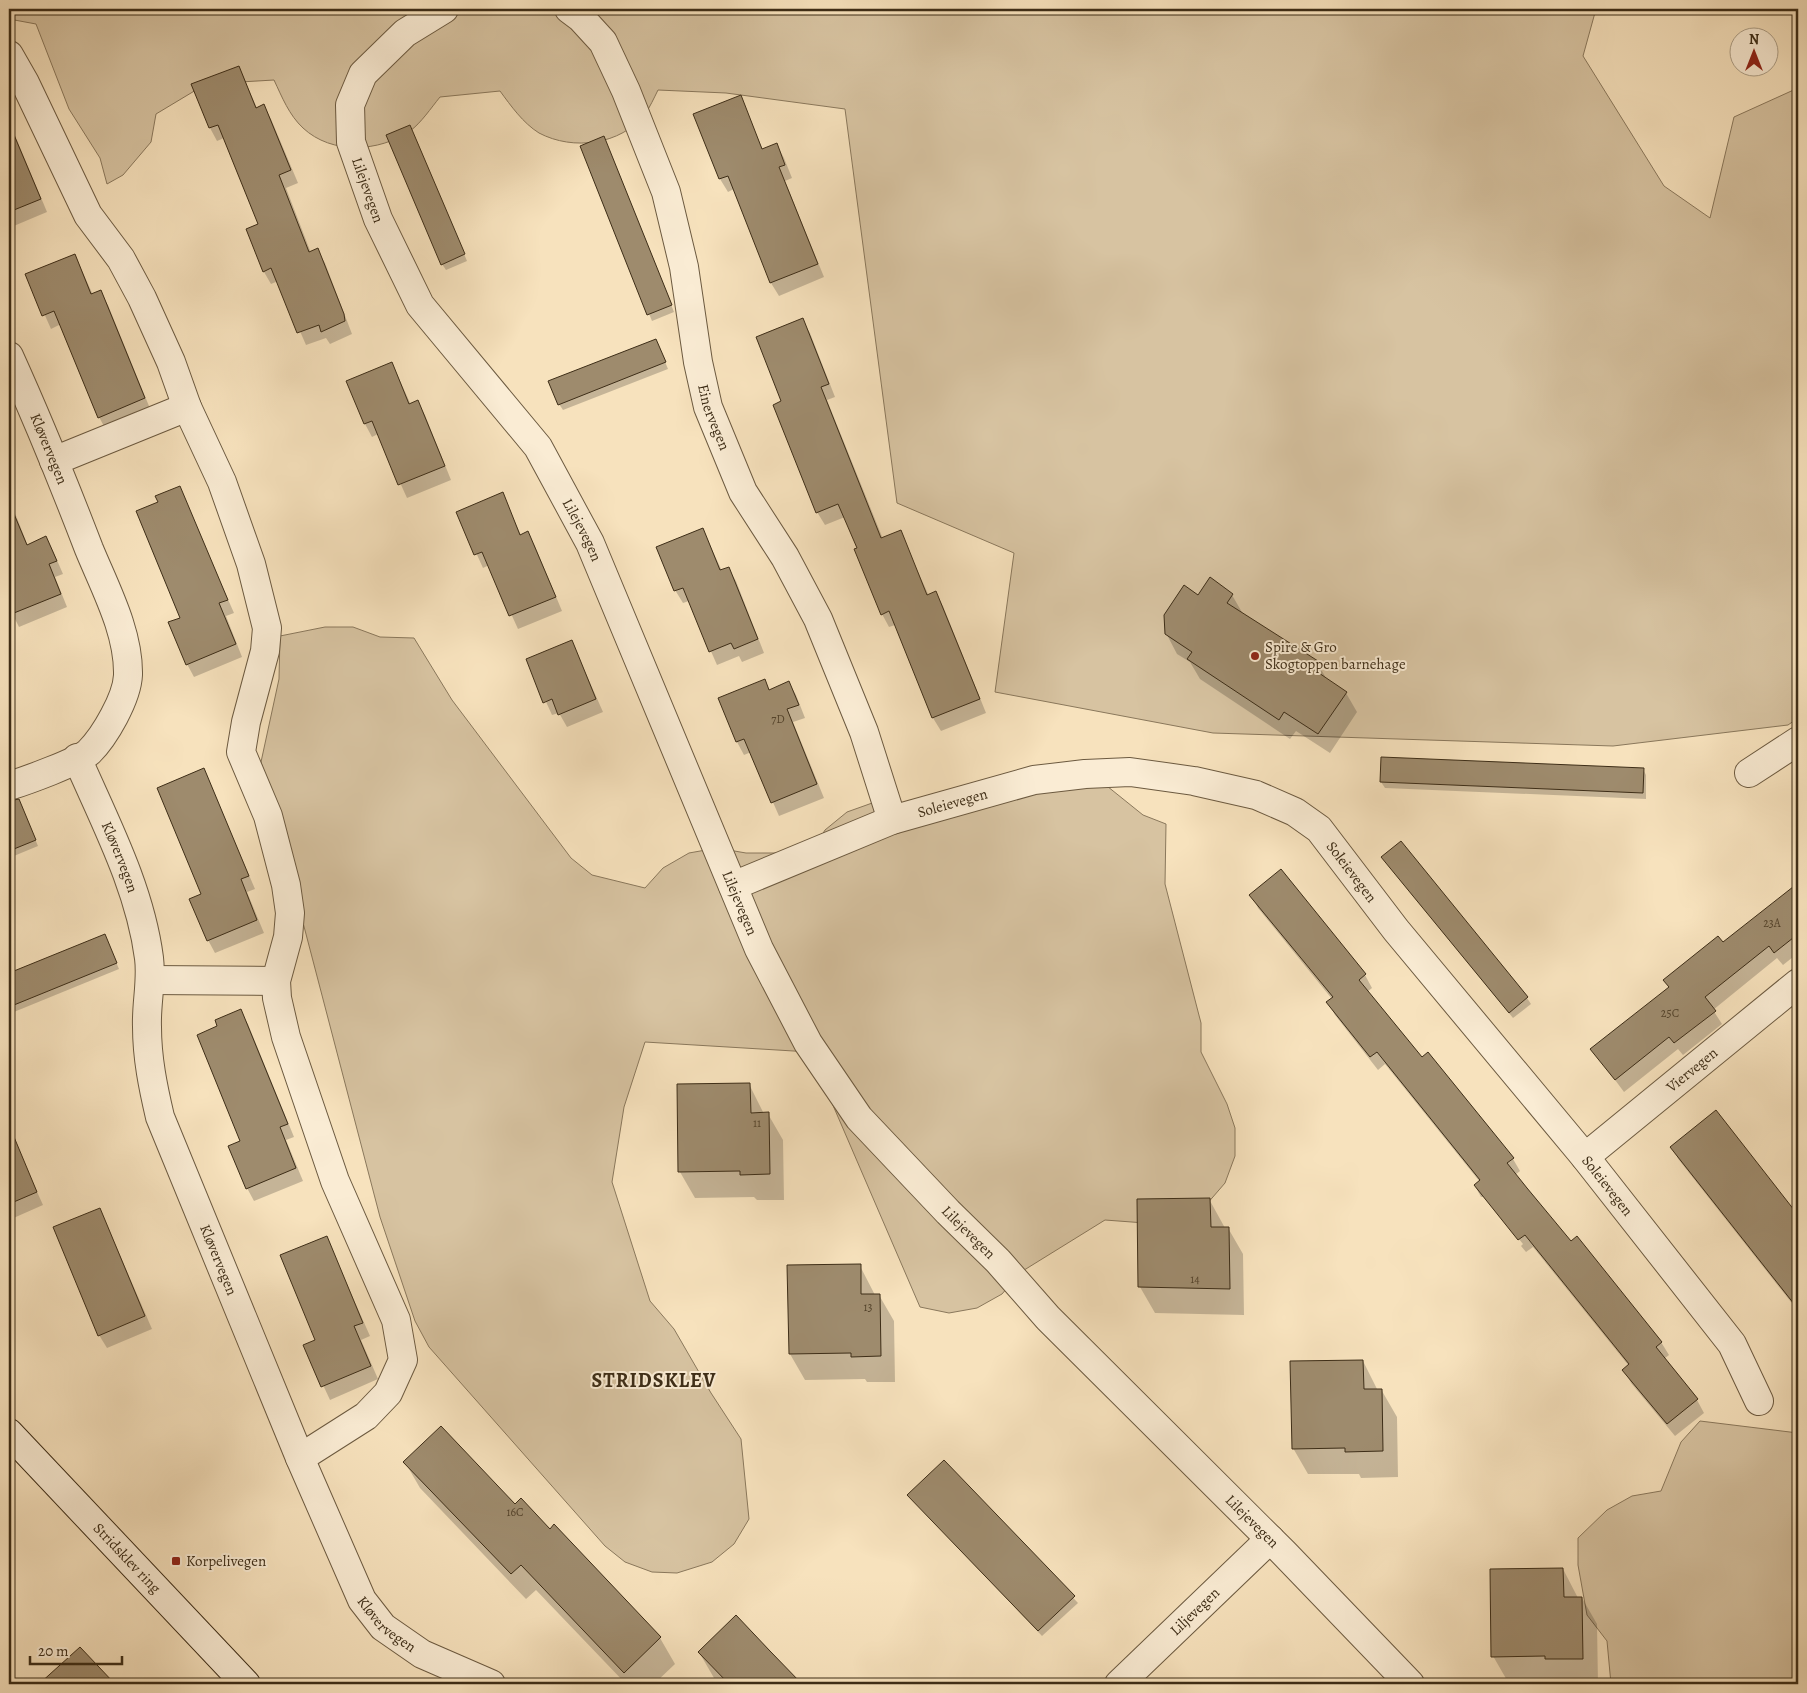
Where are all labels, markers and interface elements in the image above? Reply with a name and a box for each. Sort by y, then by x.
north arrow [1730,28,1780,78]
text: N [1749,30,1759,49]
street label: Lilejevegen [347,155,389,226]
street label: Einervegen [693,382,735,453]
street label: Kløvervegen [25,410,73,487]
street label: Lilejevegen [558,495,606,564]
place label: Spire & Gro Skogtoppen barnehage [1265,637,1406,674]
marker: Spire & Gro Skogtoppen barnehage [1249,650,1261,662]
house number: 7D [771,711,785,727]
street label: Soleievegen [915,784,990,822]
street label: Kløvervegen [97,818,143,895]
street label: Soleievegen [1322,837,1381,906]
street label: Lilejevegen [717,867,762,938]
house number: 23A [1763,915,1782,931]
house number: 25C [1661,1005,1679,1021]
street label: Viervegen [1661,1043,1722,1097]
house number: 11 [753,1115,761,1131]
street label: Soleievegen [1577,1151,1638,1220]
street label: Lilejevegen [937,1201,1000,1263]
street label: Kløvervegen [195,1221,242,1298]
house number: 14 [1190,1271,1200,1287]
house number: 13 [863,1299,873,1315]
district label: STRIDSKLEV [592,1367,716,1394]
street label: Lilejevegen [1221,1490,1283,1552]
house number: 16C [506,1504,524,1520]
street label: Stridsklev ring [89,1518,166,1598]
place label: Korpelivegen [186,1551,266,1571]
marker: Korpelivegen [170,1555,182,1567]
street label: Liljevegen [1166,1583,1224,1640]
street label: Kløvervegen [352,1592,420,1657]
scale bar [30,1633,122,1665]
text: 20 m [38,1641,69,1661]

